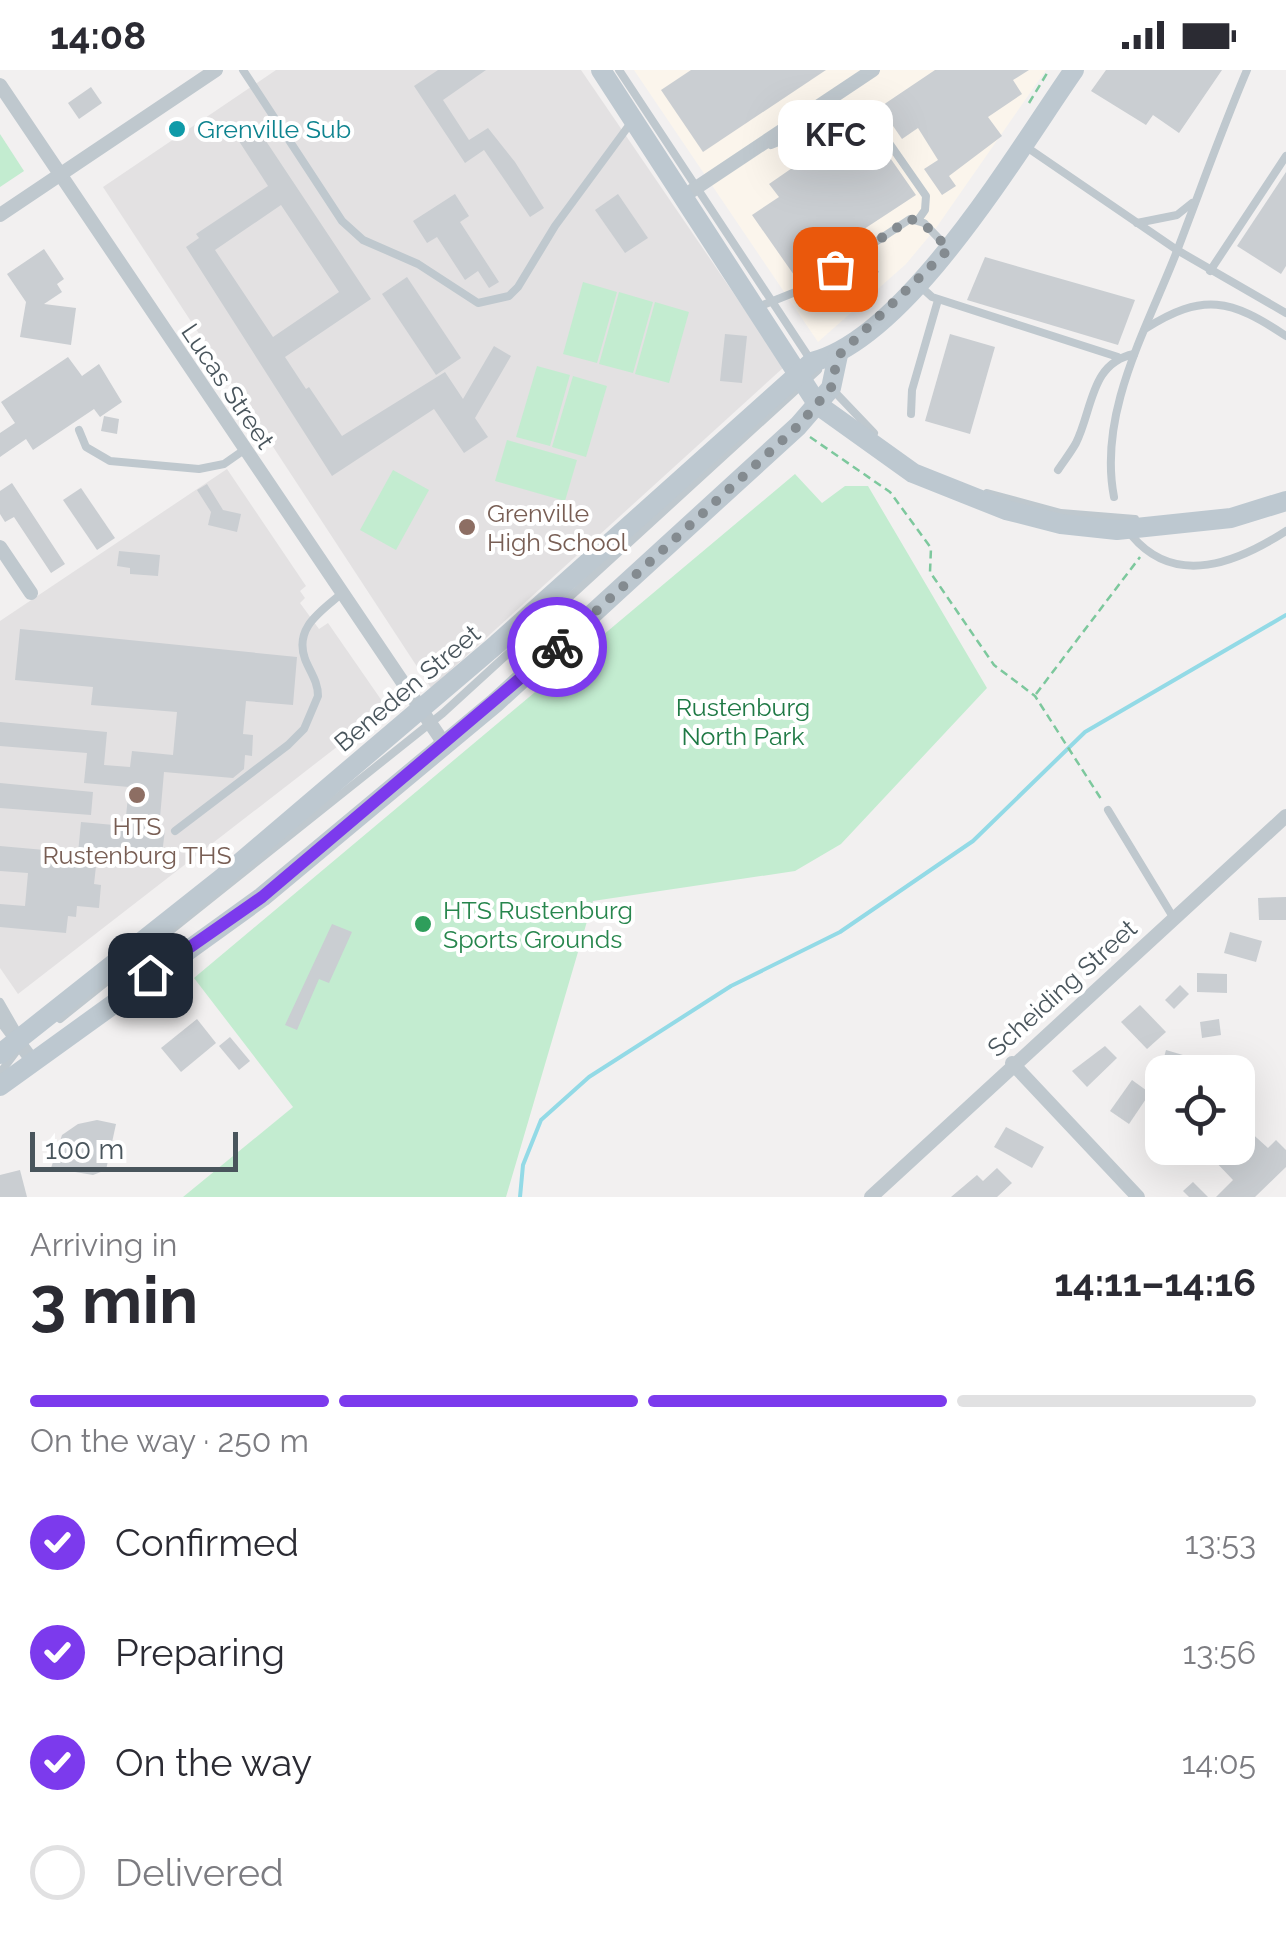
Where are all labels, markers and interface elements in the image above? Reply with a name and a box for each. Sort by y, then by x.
text: 14:08 [50,13,146,58]
callout: KFC [778,99,892,169]
place label: Grenville Sub [197,114,351,144]
text: KFC [805,116,866,153]
marker: Grenville Sub [166,118,188,140]
pin [793,227,878,312]
icon: bag [808,242,863,297]
street label: Lucas Street [175,318,281,455]
place label: Grenville High School [487,498,628,557]
marker: Grenville High School [456,516,478,538]
courier [507,597,607,697]
street label: Beneden Street [328,618,486,758]
icon: bike [530,620,585,675]
park label: Rustenburg North Park [676,692,810,751]
marker: HTS Rustenburg THS [126,784,148,806]
place label: HTS Rustenburg THS [42,811,232,870]
place label: HTS Rustenburg Sports Grounds [443,895,633,954]
marker: HTS Rustenburg Sports Grounds [412,913,434,935]
street label: Scheiding Street [981,913,1143,1063]
pin [108,933,193,1018]
icon: home [123,948,178,1003]
map controls [1145,1055,1255,1165]
button: locate [1145,1055,1255,1165]
scale bar [30,1127,238,1172]
text: 100 m [45,1133,124,1166]
text: Arriving in [30,1226,177,1263]
text: 14:11–14:16 [1054,1260,1256,1305]
text: 3 min [30,1262,198,1338]
text: On the way · 250 m [30,1422,309,1459]
icon: check [30,1515,85,1570]
text: Confirmed [115,1520,299,1565]
text: 13:53 [1185,1524,1256,1561]
icon: check [30,1625,85,1680]
text: Preparing [115,1630,285,1675]
text: 13:56 [1182,1634,1256,1671]
icon: check [30,1735,85,1790]
text: On the way [115,1740,312,1785]
text: 14:05 [1182,1744,1256,1781]
text: Delivered [115,1850,284,1895]

